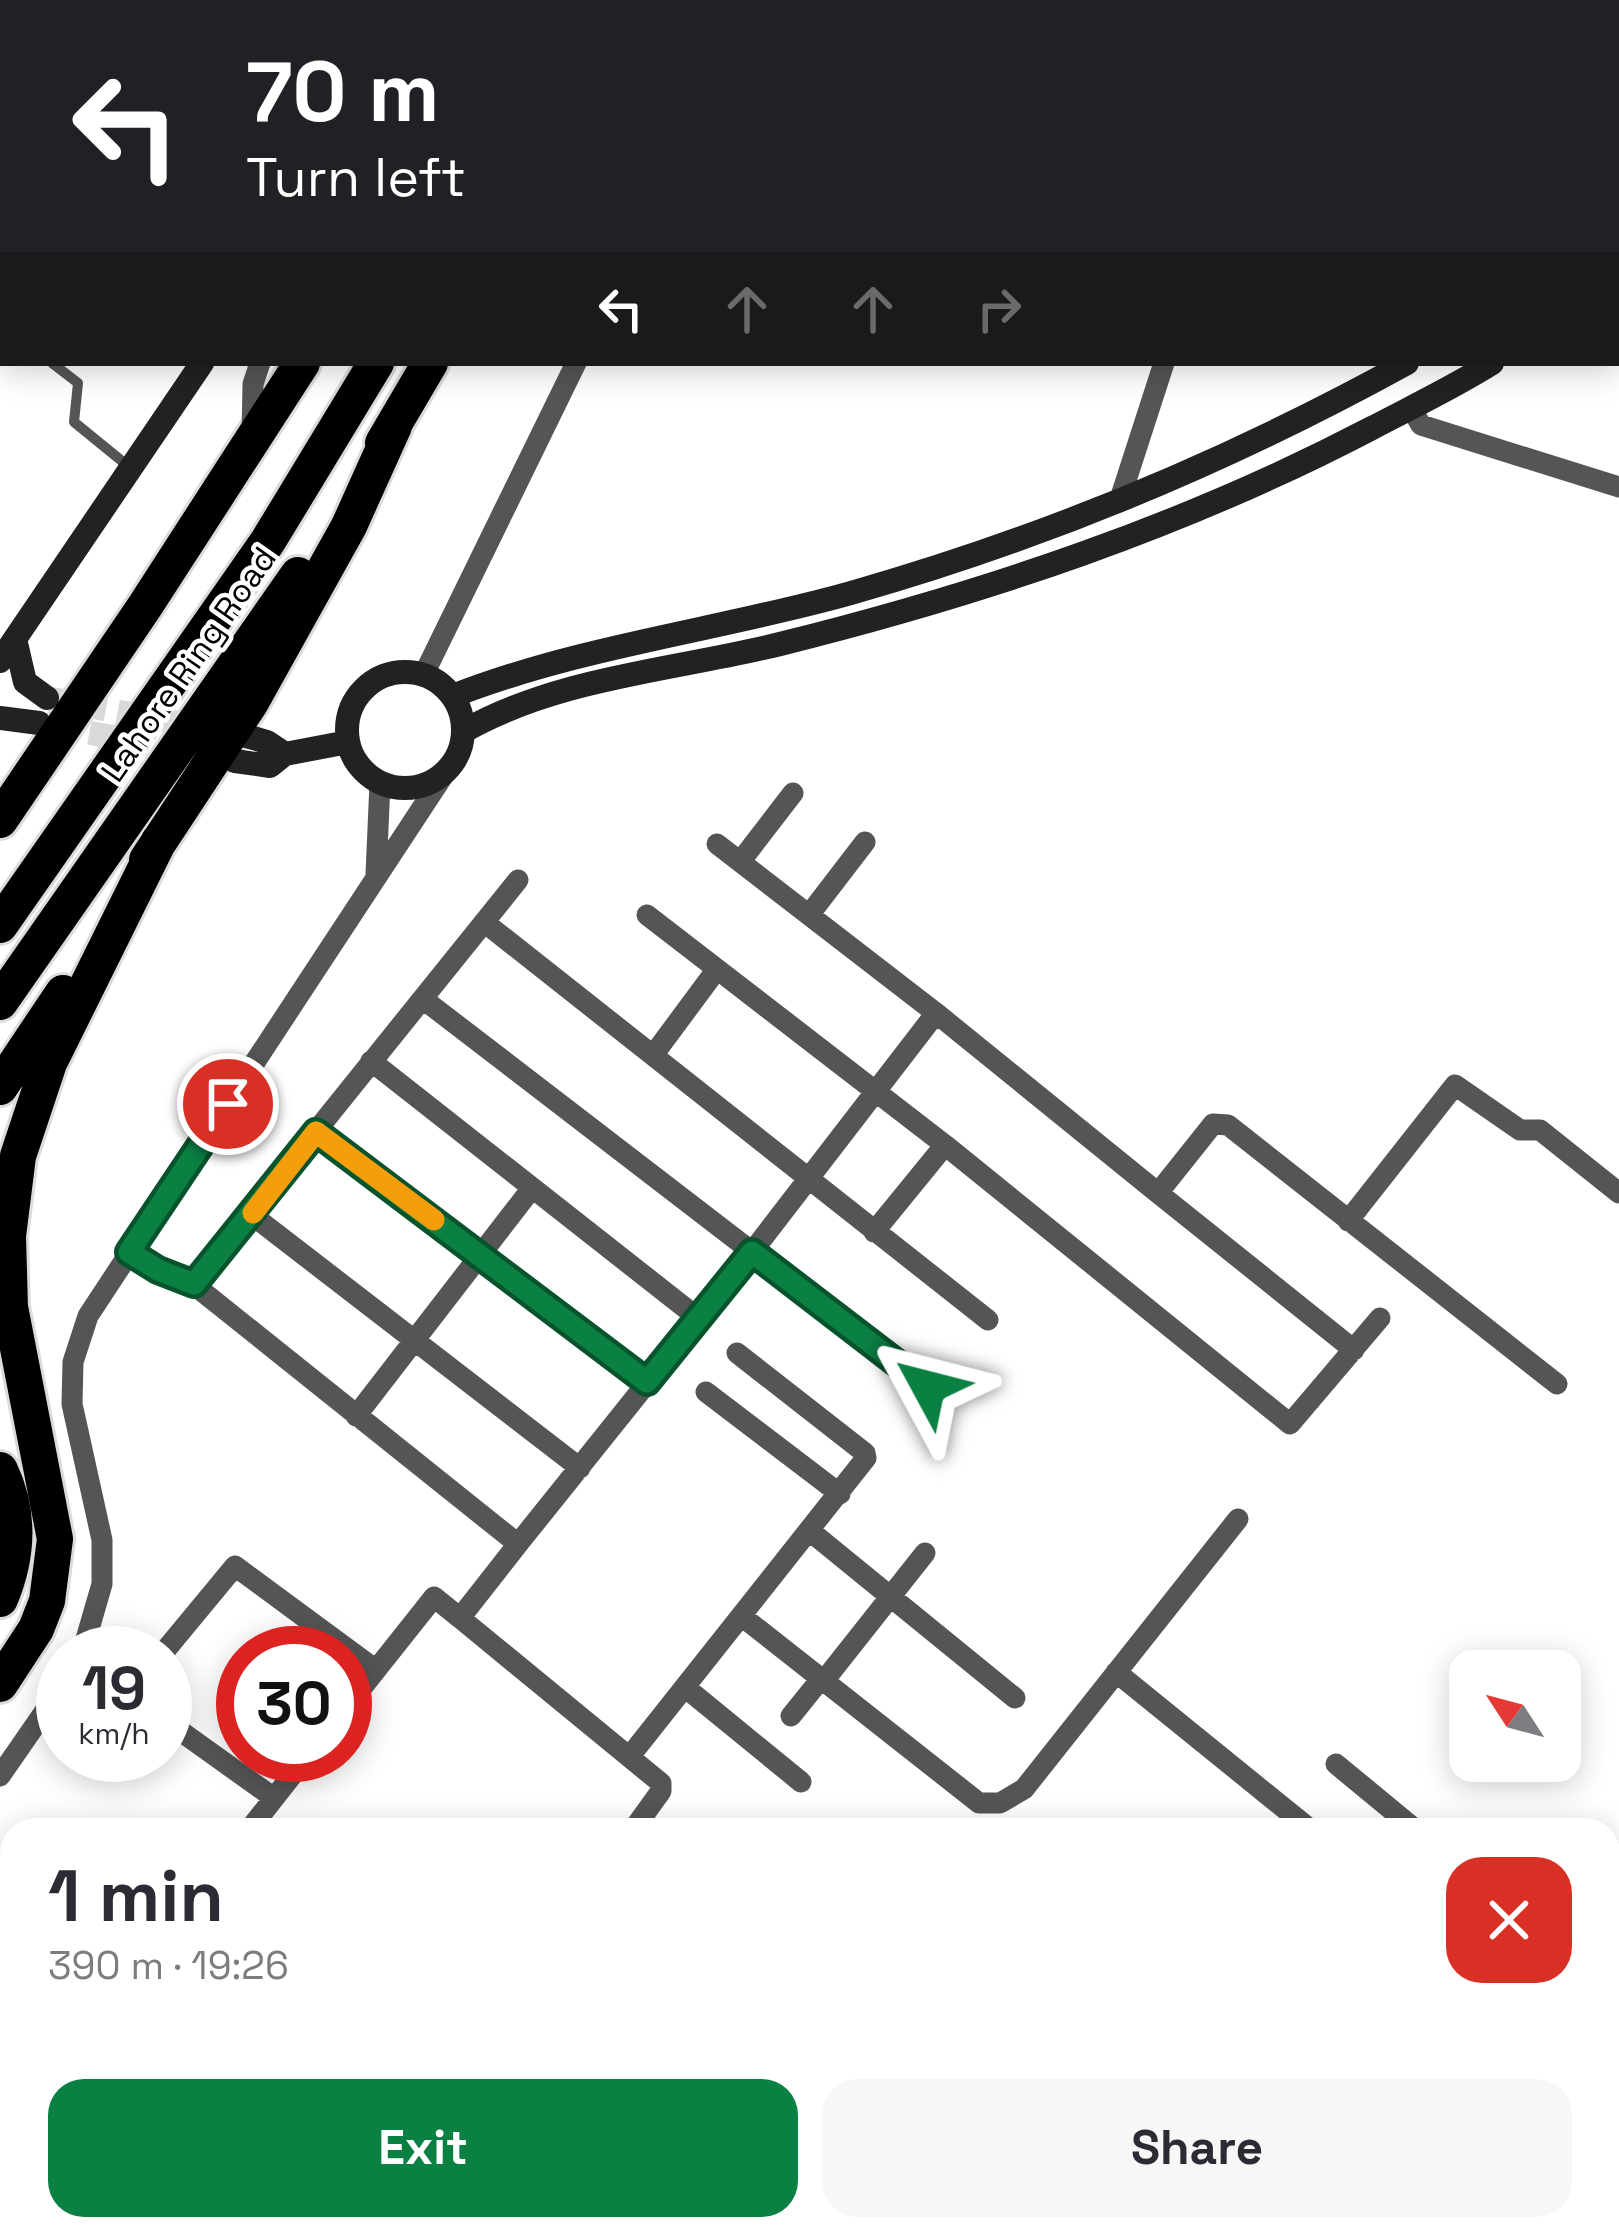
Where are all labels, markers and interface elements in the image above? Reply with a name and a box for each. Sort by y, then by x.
text: 70 m [246,38,440,146]
icon: left [48,48,204,204]
text: Turn left [246,143,466,212]
icon: left [588,276,654,342]
icon: ahead [714,276,780,342]
icon: ahead [840,276,906,342]
icon: right [966,276,1032,342]
street label: Lahore Ring Road [92,539,286,790]
pin [177,1053,279,1155]
icon: arrive [195,1071,261,1137]
position arrow [865,1324,991,1450]
speed limit sign: 30 [216,1626,372,1782]
text: 19 [82,1650,146,1727]
north arrow [1449,1650,1581,1782]
map controls [1449,1650,1581,1782]
text: km/h [78,1714,150,1753]
text: 1 min [48,1850,224,1942]
button: close [1446,1857,1572,1983]
text: 390 m · 19:26 [48,1941,289,1990]
button: Exit [48,2079,798,2217]
button: Share [822,2079,1572,2217]

